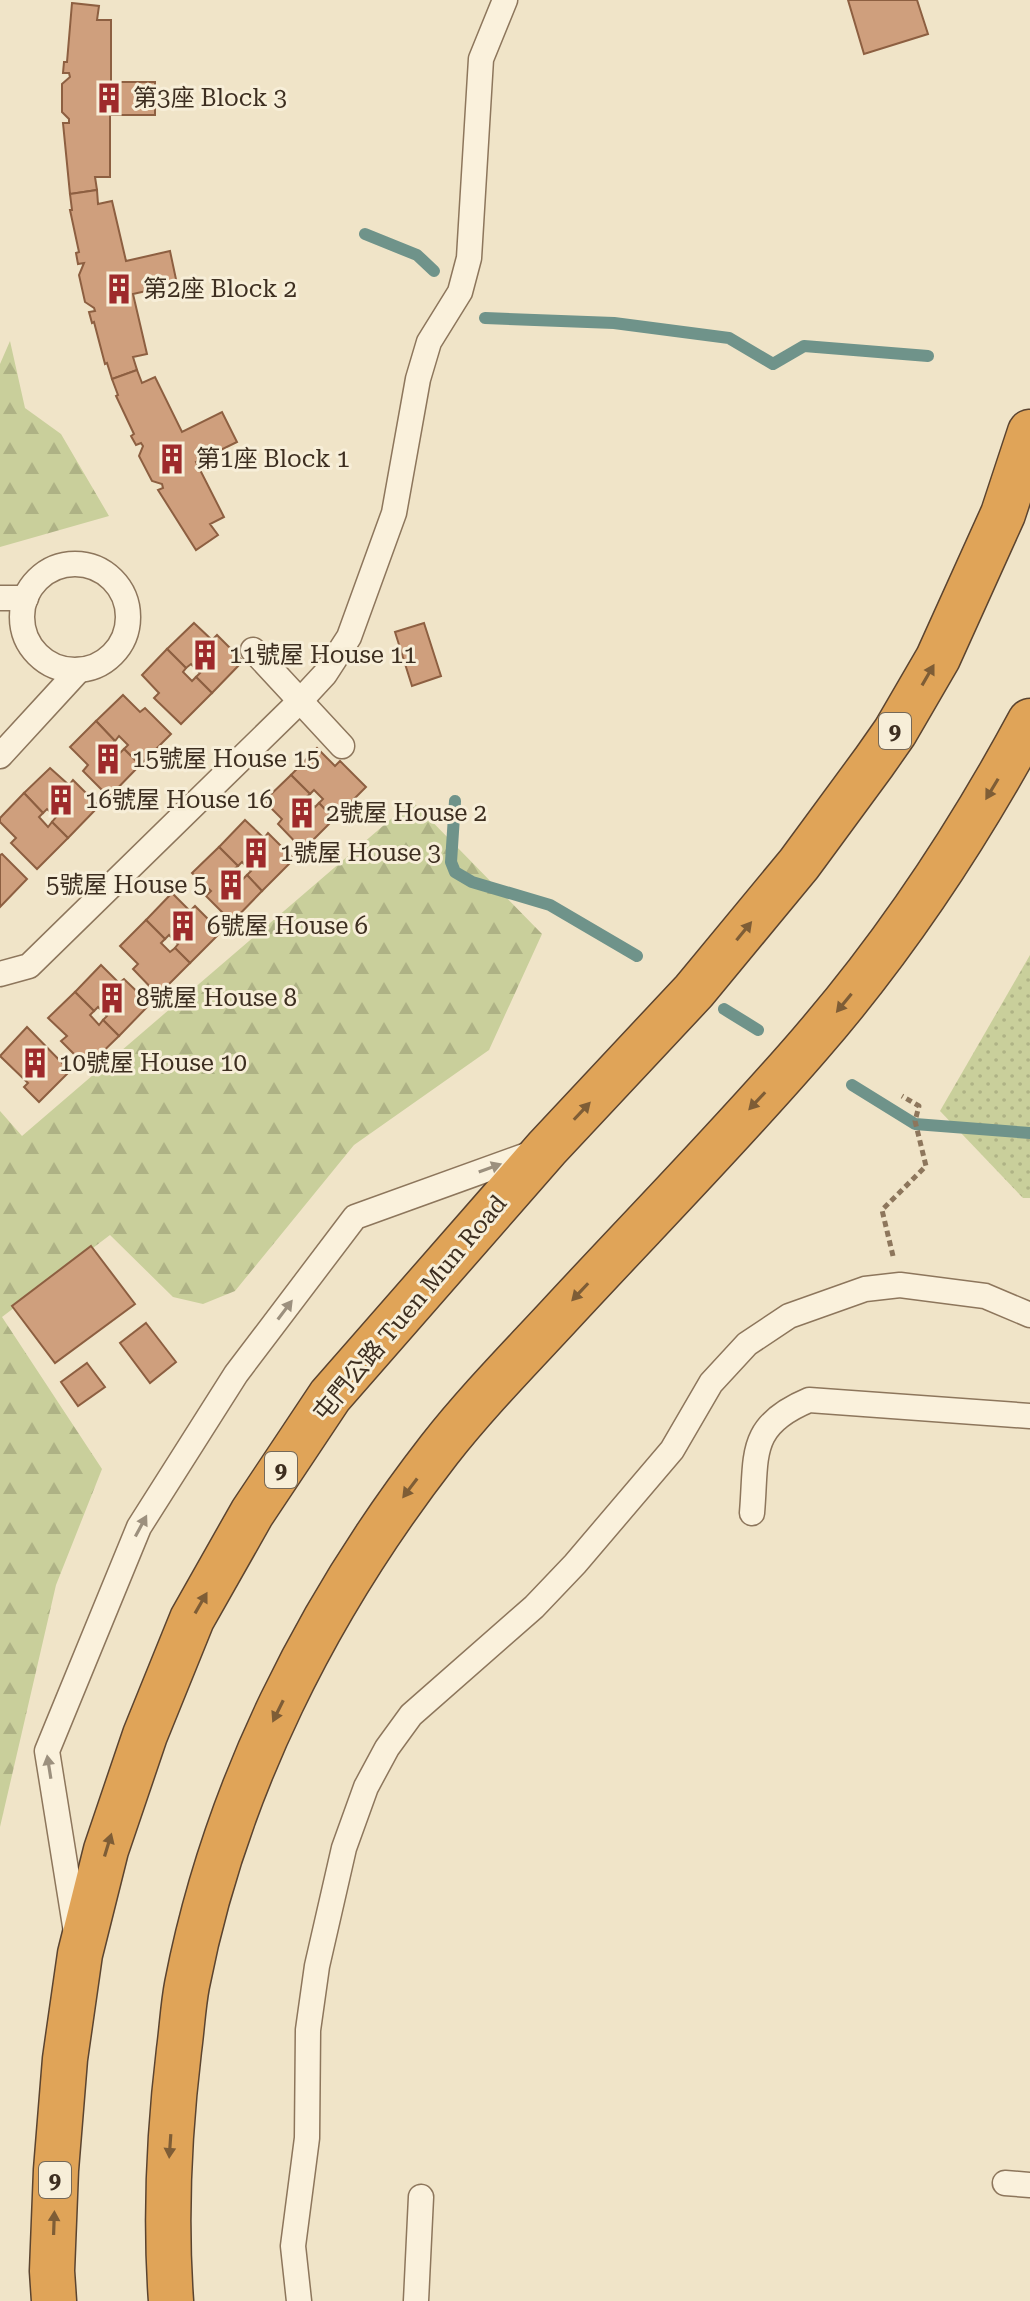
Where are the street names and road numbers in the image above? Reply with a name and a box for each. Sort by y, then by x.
road number: 9 [879,713,911,749]
street label: 屯門公路 Tuen Mun Road [307,1190,513,1426]
road number: 9 [265,1452,297,1488]
road number: 9 [39,2162,71,2198]

